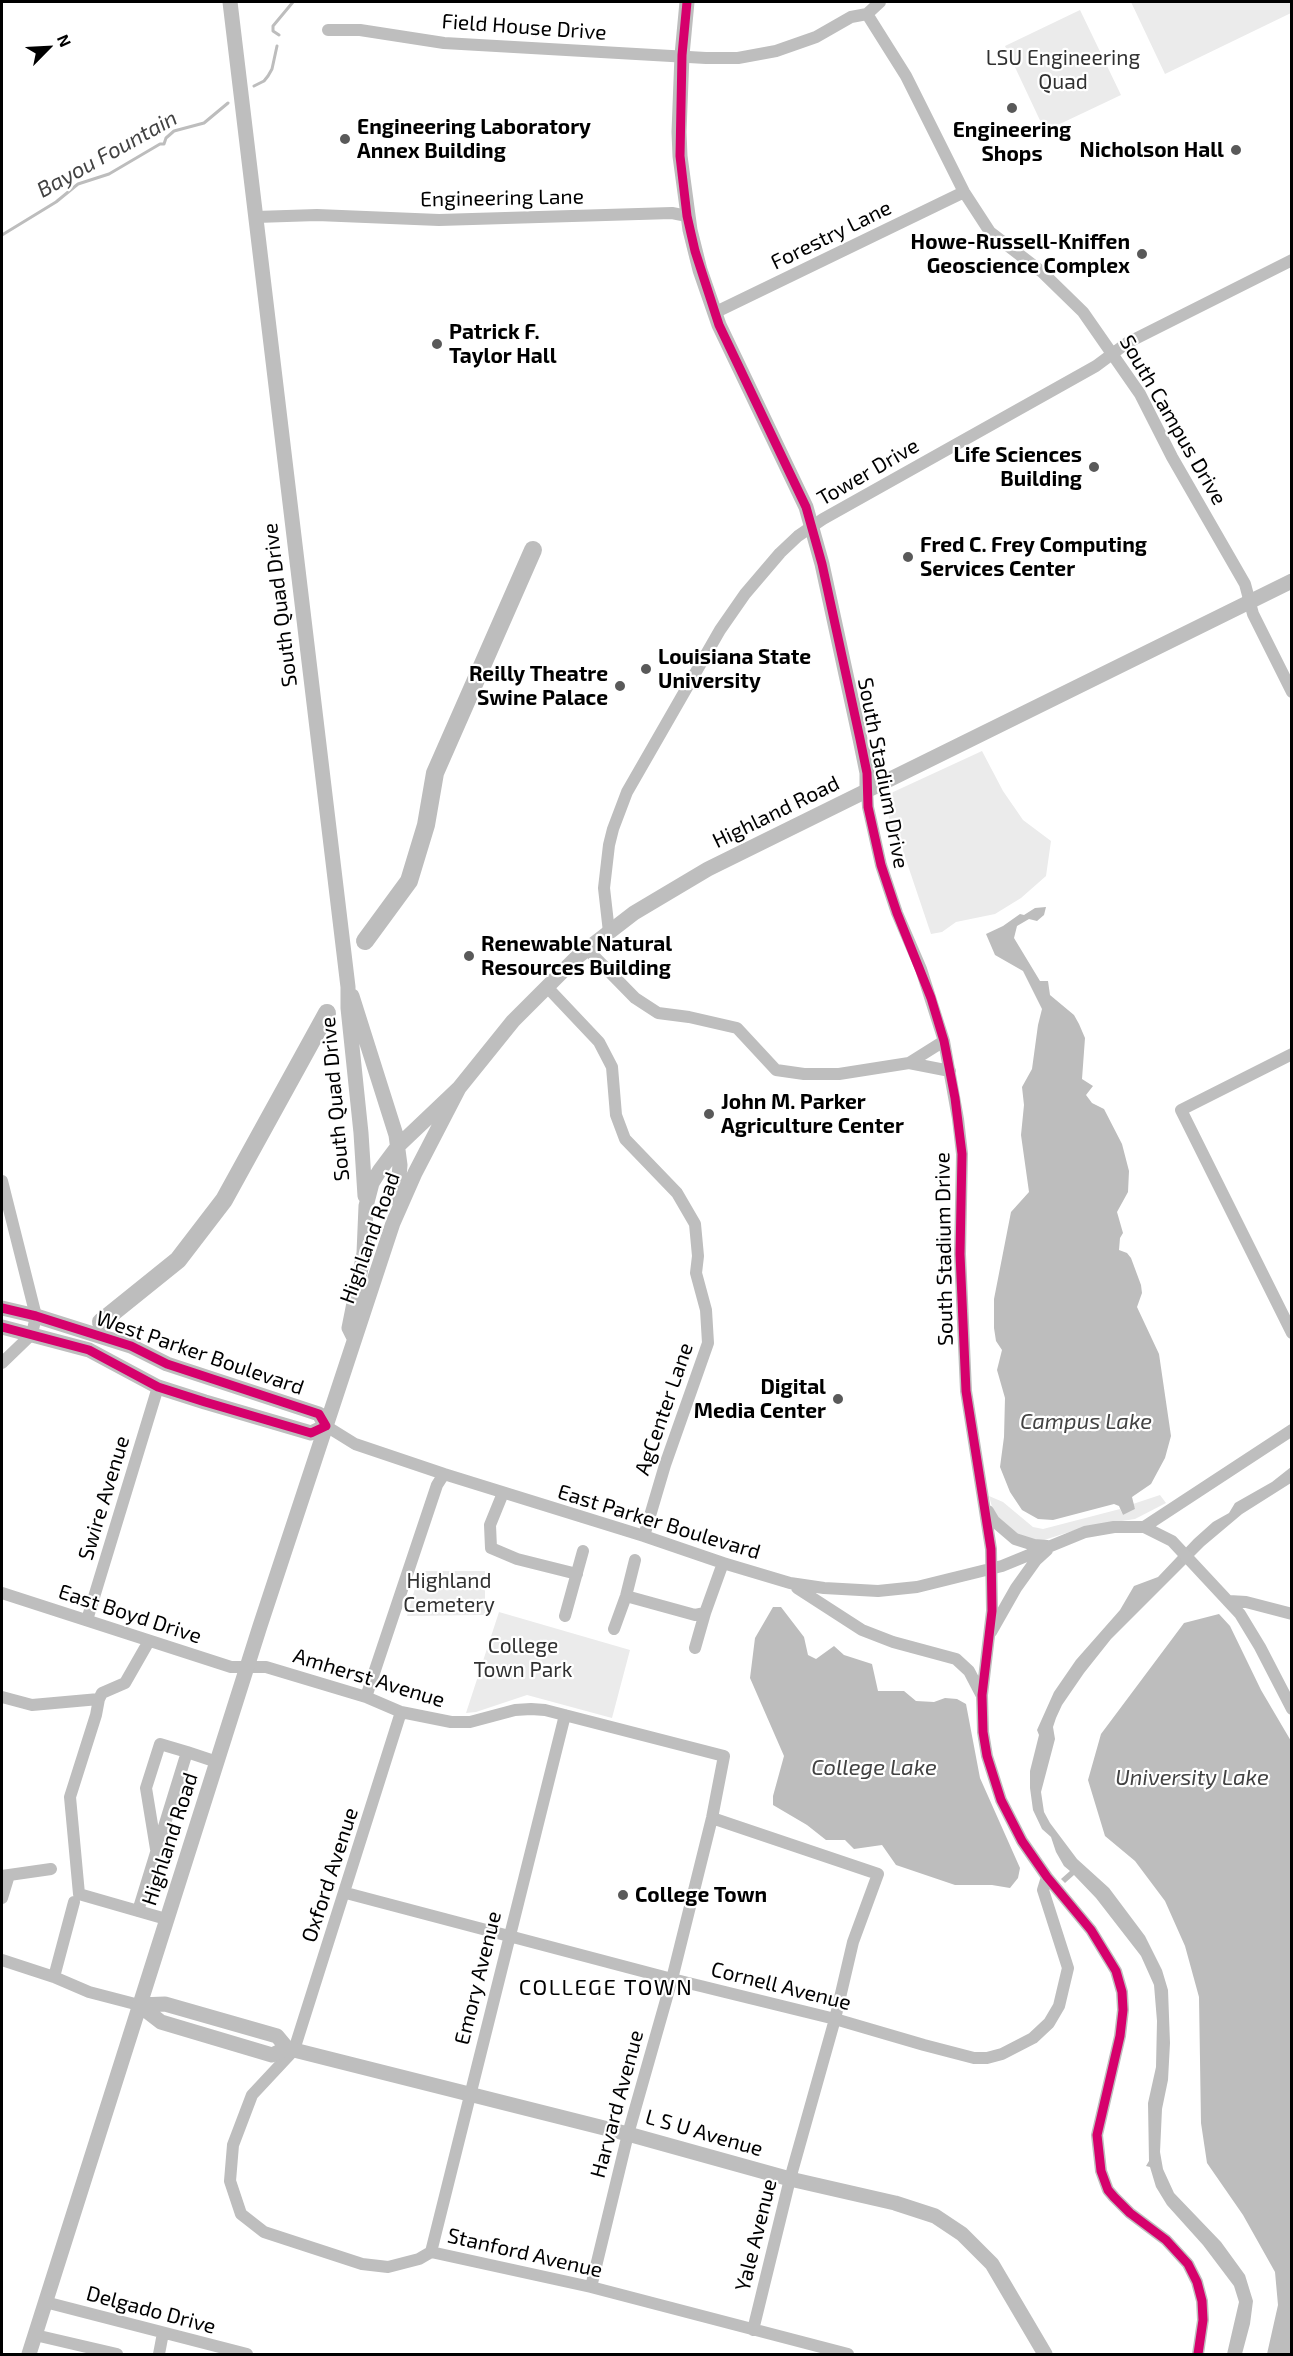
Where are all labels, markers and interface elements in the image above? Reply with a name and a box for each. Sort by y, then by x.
street label: Field House Drive [441,9,607,45]
north arrow [18,18,78,78]
text: N [54,31,76,50]
park label: LSU Engineering Quad [986,45,1140,95]
marker: Engineering Shops [1005,101,1019,115]
water label: Bayou Fountain [32,105,182,203]
place label: Engineering Laboratory Annex Building [357,114,591,164]
place label: Engineering Shops [953,117,1071,167]
marker: Engineering Laboratory Annex Building [338,132,352,146]
place label: Nicholson Hall [1079,137,1224,163]
marker: Nicholson Hall [1229,143,1243,157]
street label: Engineering Lane [420,184,584,212]
street label: Forestry Lane [767,195,895,275]
place label: Howe-Russell-Kniffen Geoscience Complex [911,229,1130,279]
marker: Howe-Russell-Kniffen Geoscience Complex [1135,247,1149,261]
place label: Patrick F. Taylor Hall [449,319,557,369]
street label: South Campus Drive [1114,331,1232,509]
marker: Patrick F. Taylor Hall [430,337,444,351]
street label: Tower Drive [813,433,923,511]
place label: Life Sciences Building [953,442,1082,492]
marker: Life Sciences Building [1087,460,1101,474]
street label: South Quad Drive [257,522,303,688]
place label: Fred C. Frey Computing Services Center [920,532,1147,582]
marker: Fred C. Frey Computing Services Center [901,550,915,564]
place label: Louisiana State University [658,644,811,694]
place label: Reilly Theatre Swine Palace [469,661,608,711]
marker: Louisiana State University [639,662,653,676]
street label: South Stadium Drive [852,675,914,871]
marker: Reilly Theatre Swine Palace [613,679,627,693]
street label: Highland Road [708,770,844,854]
place label: Renewable Natural Resources Building [481,931,672,981]
marker: Renewable Natural Resources Building [462,949,476,963]
street label: South Quad Drive [315,1016,355,1182]
place label: John M. Parker Agriculture Center [721,1089,904,1139]
marker: John M. Parker Agriculture Center [702,1107,716,1121]
street label: South Stadium Drive [930,1152,958,1346]
street label: Highland Road [335,1169,405,1307]
street label: West Parker Boulevard [93,1306,307,1400]
street label: AgCenter Lane [630,1339,698,1479]
place label: Digital Media Center [694,1374,826,1424]
marker: Digital Media Center [831,1392,845,1406]
water label: Campus Lake [1020,1409,1152,1435]
street label: Swire Avenue [73,1433,135,1563]
street label: East Parker Boulevard [555,1479,763,1565]
park label: Highland Cemetery [403,1568,495,1618]
street label: East Boyd Drive [55,1579,205,1649]
park label: College Town Park [474,1633,572,1683]
street label: Amherst Avenue [290,1643,448,1713]
water label: College Lake [811,1755,937,1781]
water label: University Lake [1115,1765,1269,1791]
street label: Highland Road [137,1769,203,1909]
street label: Oxford Avenue [296,1804,364,1946]
place label: College Town [635,1882,767,1908]
marker: College Town [616,1888,630,1902]
street label: Emory Avenue [449,1909,507,2047]
street label: Cornell Avenue [708,1956,854,2016]
district label: COLLEGE TOWN [519,1975,693,2001]
street label: Harvard Avenue [585,2027,649,2181]
street label: L S U Avenue [642,2104,766,2162]
street label: Yale Avenue [730,2176,782,2294]
street label: Stanford Avenue [445,2223,605,2283]
street label: Delgado Drive [83,2281,219,2339]

